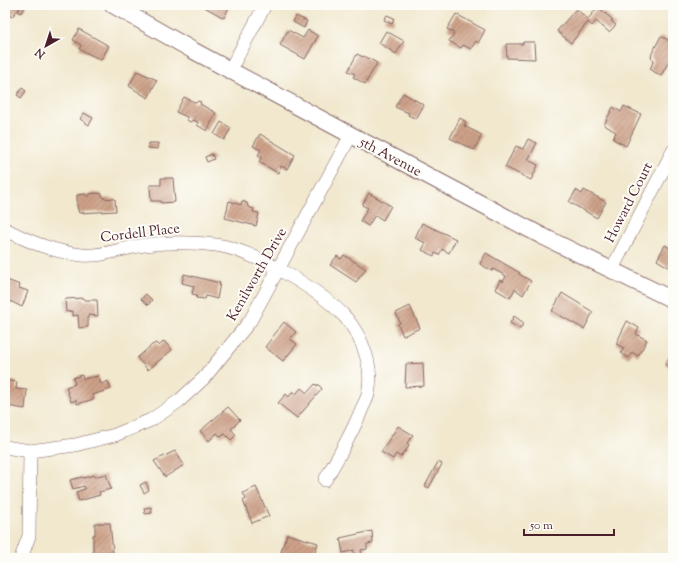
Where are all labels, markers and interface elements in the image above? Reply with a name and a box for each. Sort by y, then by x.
north arrow [26,26,66,66]
text: N [32,44,50,63]
street label: 5th Avenue [355,133,425,182]
street label: Howard Court [601,159,659,247]
street label: Cordell Place [99,219,181,249]
street label: Kenilworth Drive [223,225,293,325]
scale bar [524,511,614,537]
text: 50 m [529,517,553,535]

